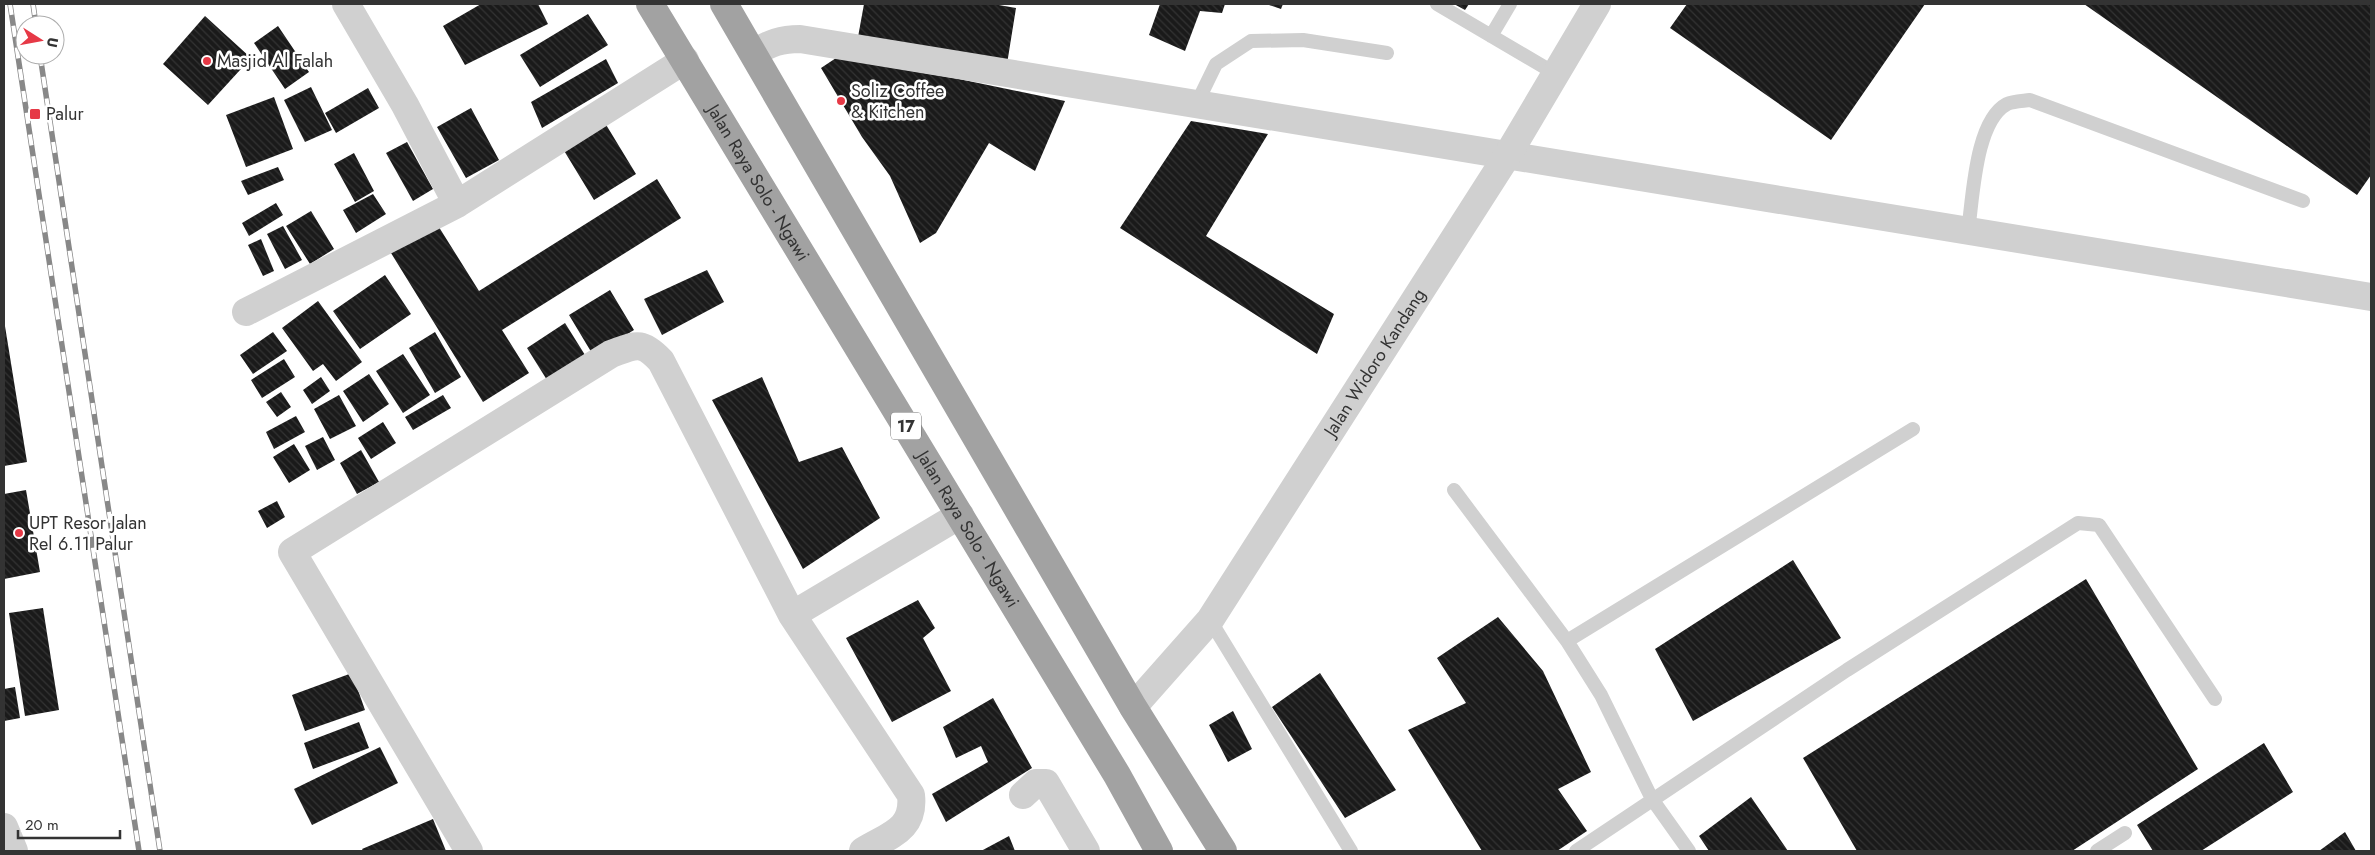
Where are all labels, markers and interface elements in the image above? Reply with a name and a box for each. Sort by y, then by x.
north arrow [15,15,65,65]
text: U [42,36,64,49]
place label: Masjid Al Falah [217,48,333,74]
marker: Masjid Al Falah [201,55,213,67]
place label: Soliz Coffee & Kitchen [851,78,944,125]
marker: Soliz Coffee & Kitchen [835,95,847,107]
street label: Jalan Raya Solo - Ngawi [700,98,816,266]
place label: Palur [46,101,85,127]
marker: Palur [28,107,42,121]
street label: Jalan Widoro Kandang [1317,283,1432,443]
road number: 17 [891,412,921,440]
street label: Jalan Raya Solo - Ngawi [909,444,1026,613]
place label: UPT Resor Jalan Rel 6.11 Palur [29,510,147,557]
marker: UPT Resor Jalan Rel 6.11 Palur [13,527,25,539]
scale bar [18,808,120,840]
text: 20 m [25,814,59,836]

